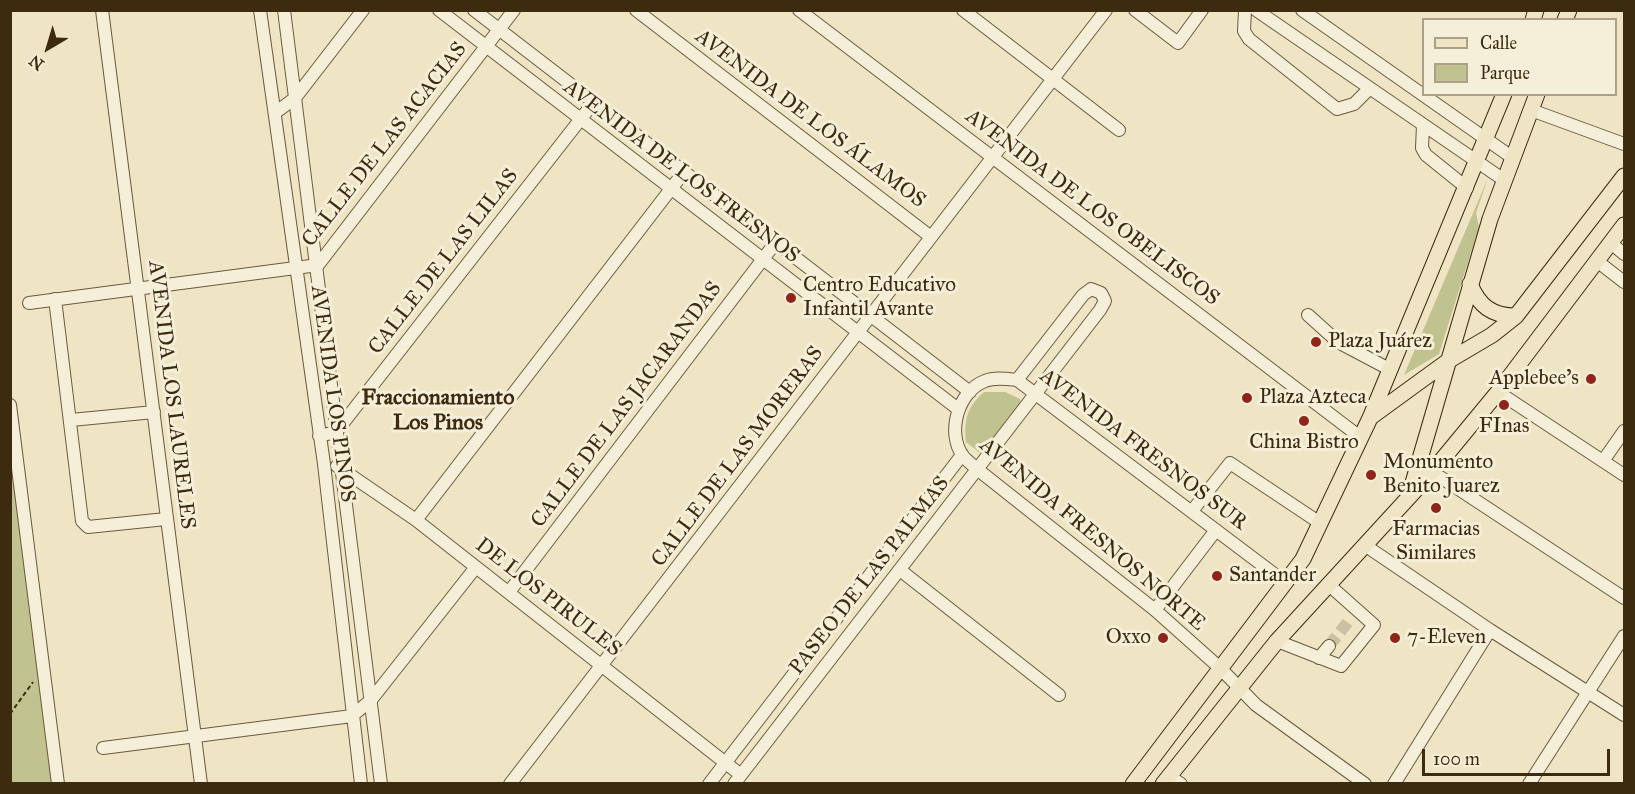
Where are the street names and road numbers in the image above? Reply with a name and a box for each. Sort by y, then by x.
street label: AVENIDA DE LOS ÁLAMOS [690,24,930,214]
street label: CALLE DE LAS ACACIAS [297,38,473,252]
street label: AVENIDA DE LOS FRESNOS [558,75,804,269]
street label: AVENIDA DE LOS OBELISCOS [960,104,1224,312]
street label: CALLE DE LAS LILAS [364,164,524,360]
street label: AVENIDA LOS LAURELES [142,259,200,531]
street label: CALLE DE LAS JACARANDAS [526,277,728,533]
street label: AVENIDA LOS PINOS [304,284,360,504]
street label: CALLE DE LAS MORERAS [647,342,829,572]
street label: AVENIDA FRESNOS SUR [1034,364,1252,536]
street label: AVENIDA FRESNOS NORTE [974,433,1210,637]
street label: PASEO DE LAS PALMAS [785,472,955,680]
street label: DE LOS PIRULES [470,533,626,663]

